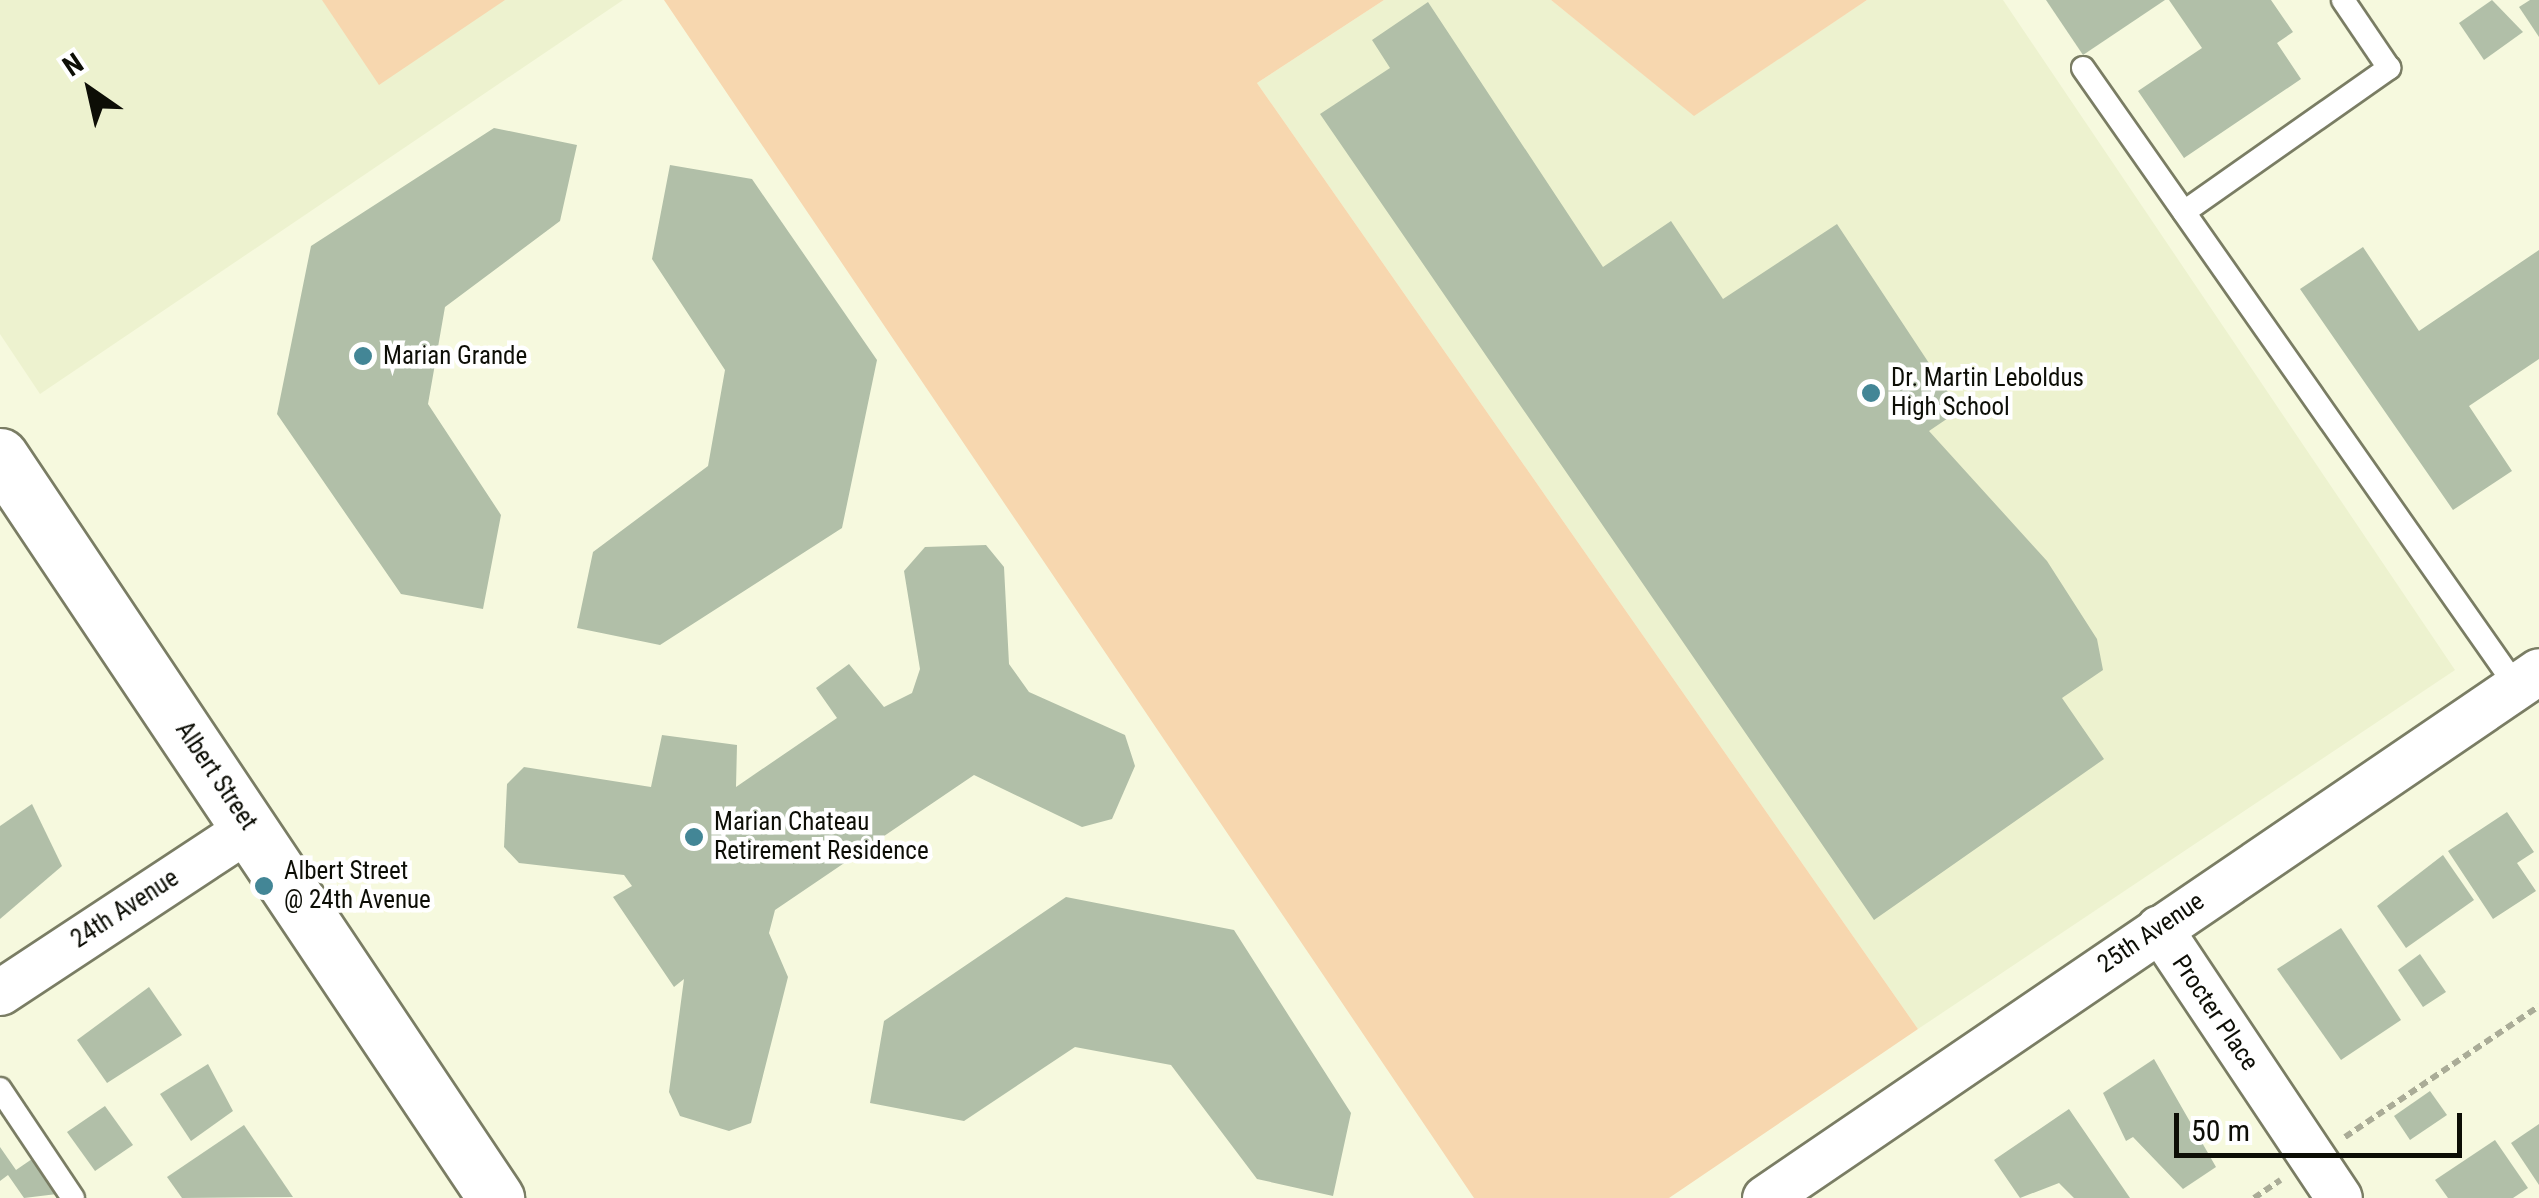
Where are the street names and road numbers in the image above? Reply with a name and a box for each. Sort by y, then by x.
street label: Albert Street [169,716,263,836]
street label: 24th Avenue [66,863,184,955]
street label: 25th Avenue [2092,886,2210,980]
street label: Procter Place [2165,950,2265,1076]

